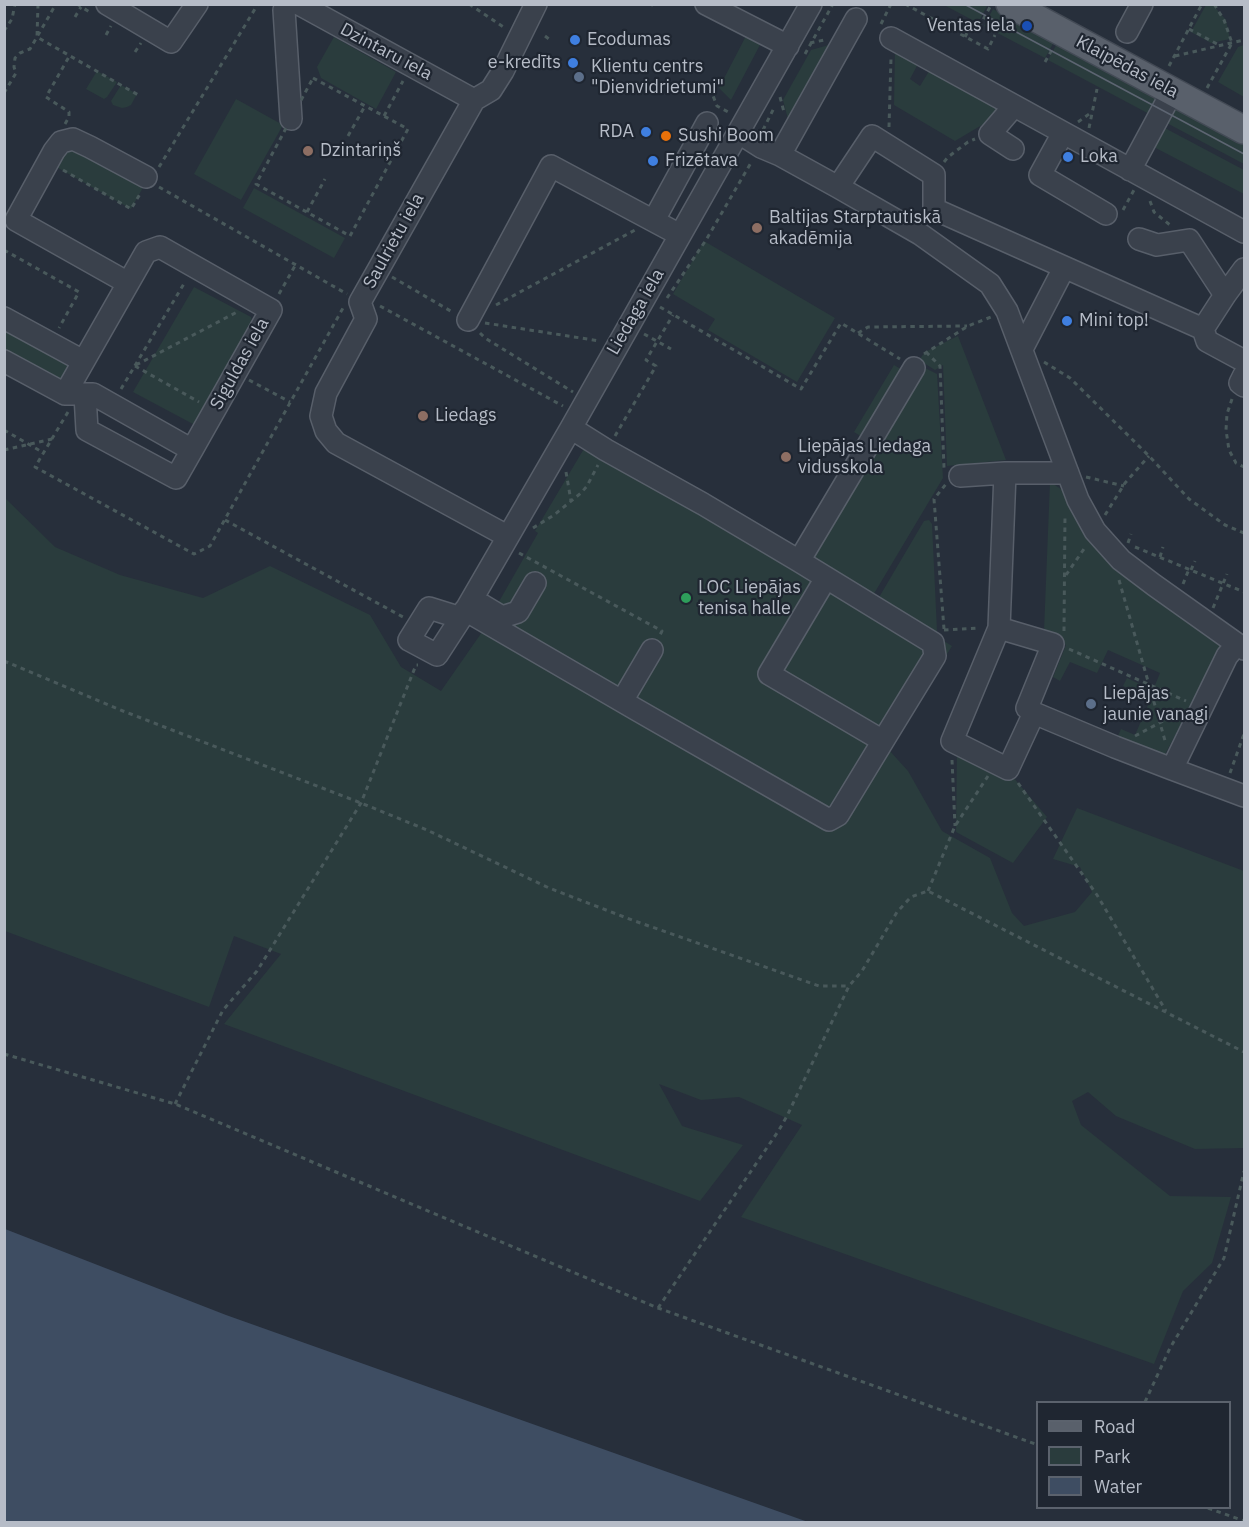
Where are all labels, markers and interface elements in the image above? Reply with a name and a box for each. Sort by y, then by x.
place label: Ventas iela [927,15,1015,37]
street label: Dzintaru iela [336,19,436,85]
marker: Ventas iela [1020,19,1034,33]
place label: Ecodumas [587,29,671,51]
street label: Klaipēdas iela [1072,31,1182,103]
marker: Ecodumas [568,33,582,47]
place label: e-kredīts [488,52,561,74]
marker: e-kredīts [566,56,580,70]
place label: Klientu centrs "Dienvidrietumi" [591,56,724,98]
marker: Klientu centrs "Dienvidrietumi" [572,70,586,84]
place label: RDA [599,121,634,143]
marker: RDA [639,125,653,139]
place label: Sushi Boom [678,125,774,147]
marker: Sushi Boom [659,129,673,143]
place label: Dzintariņš [320,140,401,162]
marker: Dzintariņš [301,144,315,158]
place label: Loka [1080,146,1118,168]
place label: Frizētava [665,150,738,172]
marker: Loka [1061,150,1075,164]
marker: Frizētava [646,154,660,168]
street label: Saulrietu iela [359,189,429,293]
place label: Baltijas Starptautiskā akadēmija [769,207,941,250]
marker: Baltijas Starptautiskā akadēmija [750,221,764,235]
street label: Liedaga iela [603,265,669,359]
place label: Mini top! [1079,310,1149,332]
street label: Siguldas iela [206,314,274,414]
marker: Mini top! [1060,314,1074,328]
place label: Liedags [435,405,497,427]
marker: Liedags [416,409,430,423]
place label: Liepājas Liedaga vidusskola [798,436,931,478]
marker: Liepājas Liedaga vidusskola [779,450,793,464]
place label: LOC Liepājas tenisa halle [698,577,801,620]
marker: LOC Liepājas tenisa halle [679,591,693,605]
place label: Liepājas jaunie vanagi [1103,683,1208,726]
marker: Liepājas jaunie vanagi [1084,697,1098,711]
legend [1036,1401,1231,1509]
text: Road [1094,1415,1135,1438]
text: Park [1094,1445,1130,1468]
text: Water [1094,1475,1142,1498]

